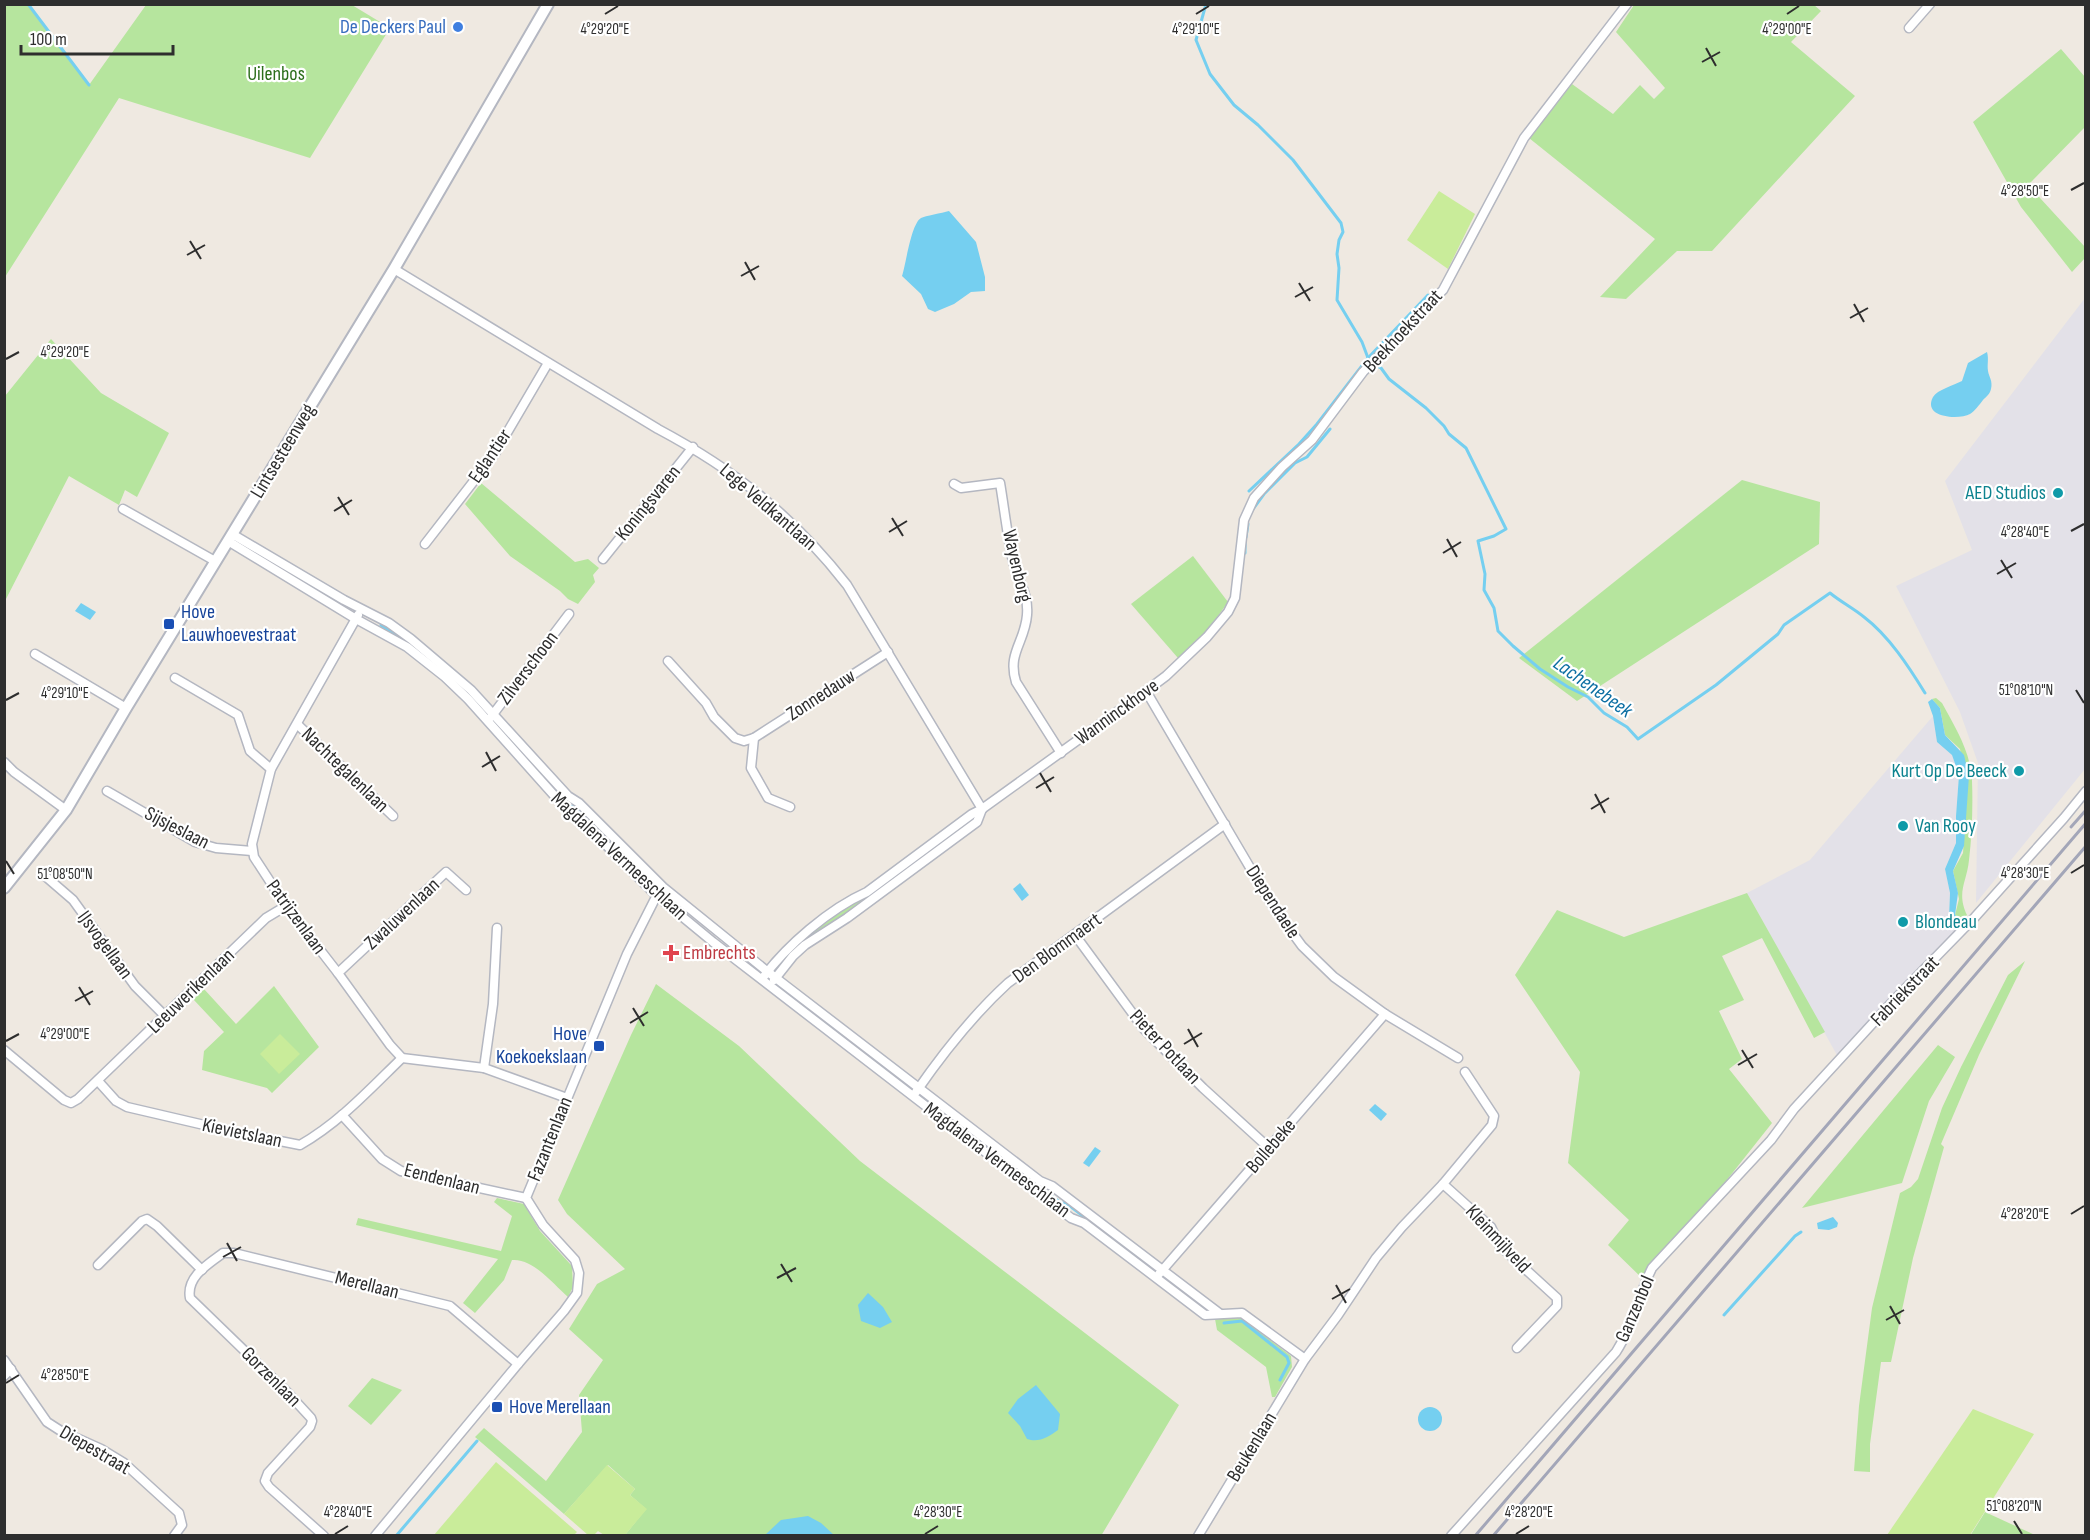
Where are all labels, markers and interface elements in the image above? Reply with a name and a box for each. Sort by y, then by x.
place label: De Deckers Paul [340,15,446,39]
scale bar [21,18,172,56]
marker: De Deckers Paul [451,20,465,34]
text: 4°29'20"E [581,20,629,39]
text: 4°29'10"E [1172,20,1220,39]
text: 4°29'00"E [1762,20,1812,39]
text: 100 m [30,29,67,50]
park label: Uilenbos [247,62,305,86]
text: 4°28'50"E [2001,182,2049,201]
street label: Beekhoekstraat [1358,284,1448,378]
text: 4°29'20"E [41,343,89,362]
street label: Lintsesteenweg [245,399,321,503]
street label: Eglantier [463,424,517,488]
street label: Lege Veldkantlaan [715,458,821,556]
street label: Koningsvaren [610,460,686,546]
place label: AED Studios [1965,481,2046,505]
marker: AED Studios [2051,486,2065,500]
text: 4°28'40"E [2001,523,2049,542]
street label: Wayenborg [997,527,1037,605]
place label: Hove Lauwhoevestraat [181,600,296,647]
marker: Hove Lauwhoevestraat [162,617,176,631]
street label: Zilverschoon [493,627,563,709]
water label: Lachenebeek [1549,651,1638,724]
street label: Zonnedauw [782,664,860,726]
street label: Wanninckhove [1070,674,1164,750]
text: 51°08'10"N [1999,681,2053,700]
text: 4°29'10"E [41,684,89,703]
street label: Nachtegalenlaan [296,722,394,818]
place label: Kurt Op De Beeck [1892,759,2007,783]
marker: Kurt Op De Beeck [2012,764,2026,778]
street label: Magdalena Vermeeschlaan [546,787,692,925]
street label: Sijsjeslaan [141,802,213,854]
place label: Van Rooy [1915,814,1976,838]
marker: Van Rooy [1896,819,1910,833]
street label: Diependaele [1241,861,1305,943]
text: 4°28'30"E [2001,864,2049,883]
text: 51°08'50"N [37,865,93,884]
street label: Zwaluwenlaan [359,873,445,955]
street label: Patrijzenlaan [261,875,331,959]
street label: IJsvogellaan [72,906,138,984]
street label: Den Blommaert [1008,908,1106,988]
place label: Blondeau [1915,910,1977,934]
marker: Blondeau [1896,915,1910,929]
place label: Embrechts [683,941,756,965]
street label: Leeuwerikenlaan [142,944,240,1038]
marker: Embrechts [664,946,678,960]
street label: Fabriekstraat [1866,951,1944,1031]
street label: Pieter Potlaan [1124,1005,1206,1089]
place label: Hove Koekoekslaan [496,1022,587,1069]
text: 4°29'00"E [40,1025,90,1044]
marker: Hove Koekoekslaan [592,1039,606,1053]
street label: Fazantenlaan [522,1093,578,1185]
street label: Magdalena Vermeeschlaan [919,1097,1075,1223]
street label: Kievietslaan [200,1113,284,1153]
street label: Bollebeke [1241,1114,1301,1178]
street label: Eendenlaan [402,1158,482,1200]
street label: Kleinmijlveld [1460,1200,1536,1278]
text: 4°28'20"E [2001,1205,2049,1224]
street label: Merellaan [333,1266,401,1304]
street label: Ganzenbol [1610,1272,1660,1346]
street label: Gorzenlaan [236,1342,306,1412]
text: 4°28'50"E [41,1366,89,1385]
place label: Hove Merellaan [509,1395,611,1419]
marker: Hove Merellaan [490,1400,504,1414]
street label: Beukenlaan [1222,1408,1282,1486]
street label: Diepestraat [55,1420,135,1480]
text: 51°08'20"N [1986,1497,2042,1516]
text: 4°28'40"E [324,1503,372,1522]
text: 4°28'30"E [914,1503,962,1522]
text: 4°28'20"E [1505,1503,1553,1522]

